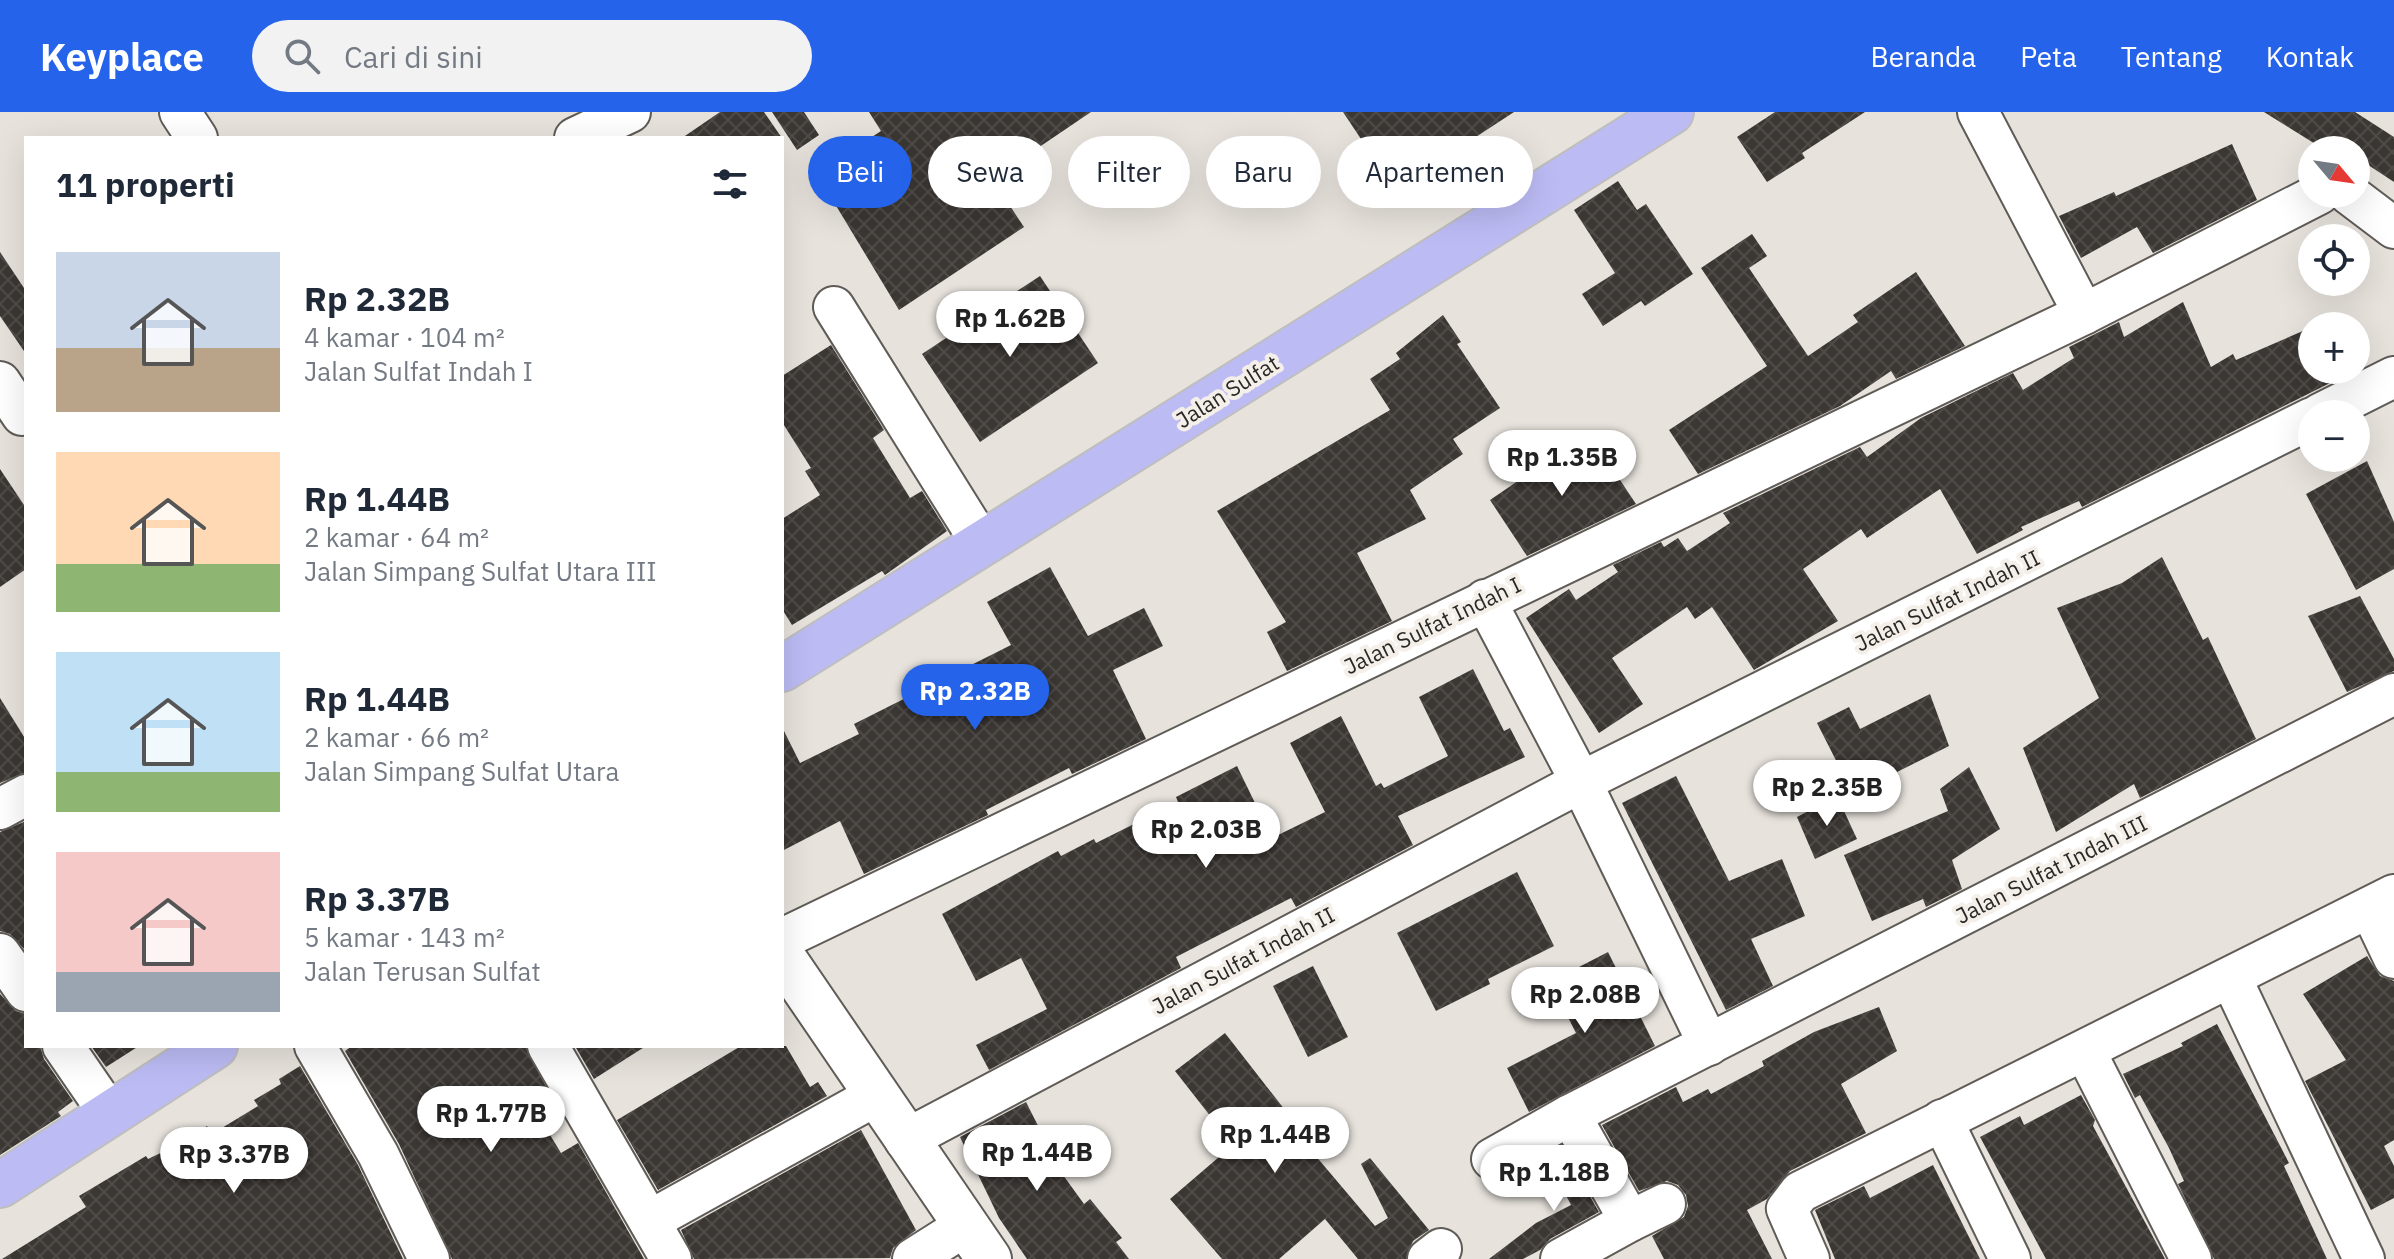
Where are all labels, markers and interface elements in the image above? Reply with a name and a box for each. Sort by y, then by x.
search box [252,20,812,92]
text: Keyplace [40,32,204,81]
icon: search [280,34,324,78]
text: Cari di sini [344,37,483,76]
text: Beranda [1870,38,1976,75]
text: Peta [2020,38,2077,75]
text: Tentang [2121,38,2222,75]
text: Kontak [2266,38,2354,75]
chip: Beli [808,136,912,208]
chip: Sewa [928,136,1052,208]
chip: Filter [1068,136,1190,208]
chip: Baru [1206,136,1321,208]
chip: Apartemen [1337,136,1533,208]
north arrow [2298,136,2370,208]
map controls [2298,136,2370,472]
text: 11 properti [56,162,235,206]
icon: filters [708,162,752,206]
button: locate [2298,224,2370,296]
text: Rp 2.32B [304,276,450,320]
icon: home [120,284,216,380]
pin: Rp 1.62B [927,291,1093,359]
text: Rp 1.62B [954,300,1066,334]
button: + [2298,312,2370,384]
text: 4 kamar · 104 m² [304,320,505,354]
street label: Jalan Sulfat [1170,348,1284,434]
text: Jalan Sulfat Indah I [304,354,533,388]
button: − [2298,400,2370,472]
pin: Rp 1.35B [1479,430,1645,498]
text: Rp 1.35B [1506,439,1618,473]
text: Rp 1.44B [304,476,450,520]
icon: home [120,484,216,580]
text: 2 kamar · 64 m² [304,520,489,554]
street label: Jalan Sulfat Indah II [1850,543,2044,657]
text: Jalan Simpang Sulfat Utara III [304,554,657,588]
street label: Jalan Sulfat Indah I [1339,570,1525,680]
pin: Rp 2.32B [892,664,1058,732]
text: Rp 2.32B [919,673,1031,707]
text: Rp 1.44B [304,676,450,720]
icon: home [120,684,216,780]
text: 2 kamar · 66 m² [304,720,489,754]
text: Jalan Simpang Sulfat Utara [304,754,619,788]
pin: Rp 2.35B [1744,760,1910,828]
text: Rp 2.35B [1771,769,1883,803]
pin: Rp 2.03B [1123,802,1289,870]
street label: Jalan Sulfat Indah III [1950,808,2152,930]
text: Rp 2.03B [1150,811,1262,845]
text: Rp 3.37B [304,876,450,920]
icon: home [120,884,216,980]
street label: Jalan Sulfat Indah II [1147,900,1339,1020]
text: 5 kamar · 143 m² [304,920,505,954]
text: Jalan Terusan Sulfat [304,954,541,988]
pin: Rp 2.08B [1502,967,1668,1035]
text: Rp 2.08B [1529,976,1641,1010]
pin: Rp 1.77B [408,1086,574,1154]
text: Rp 1.77B [435,1095,547,1129]
pin: Rp 1.44B [1192,1107,1358,1175]
text: Rp 1.44B [1219,1116,1331,1150]
pin: Rp 1.44B [954,1125,1120,1193]
pin: Rp 3.37B [151,1127,317,1195]
text: Rp 1.44B [981,1134,1093,1168]
text: Rp 3.37B [178,1136,290,1170]
pin: Rp 1.18B [1471,1145,1637,1213]
text: Rp 1.18B [1498,1154,1610,1188]

